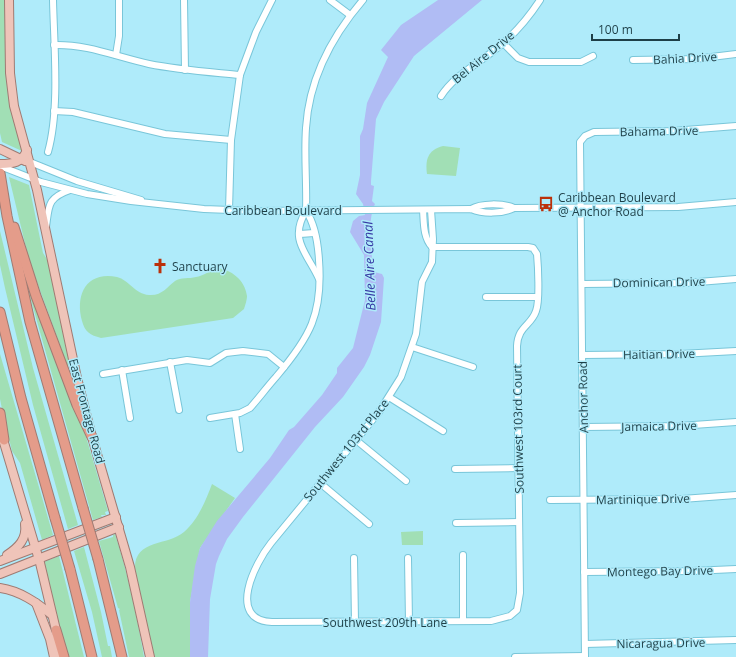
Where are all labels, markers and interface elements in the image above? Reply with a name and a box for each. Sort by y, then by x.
scale bar [592,16,679,42]
text: 100 m [598,21,633,38]
street label: Bel Aire Drive [448,27,518,87]
street label: Bahia Drive [653,48,718,68]
street label: Bahama Drive [619,122,699,140]
place label: Caribbean Boulevard @ Anchor Road [558,189,676,220]
bus stop icon: Caribbean Boulevard @ Anchor Road [537,195,555,213]
street label: Caribbean Boulevard [224,202,342,219]
water label: Belle Aire Canal [358,220,380,311]
church icon: Sanctuary [151,257,169,275]
place label: Sanctuary [172,258,229,275]
street label: Dominican Drive [612,273,706,291]
street label: Haitian Drive [623,345,696,363]
street label: East Frontage Road [65,357,109,465]
street label: Anchor Road [574,361,592,433]
street label: Southwest 103rd Court [508,364,528,494]
street label: Southwest 103rd Place [299,395,393,505]
street label: Jamaica Drive [620,417,697,435]
street label: Martinique Drive [596,490,690,508]
street label: Montego Bay Drive [607,562,713,580]
street label: Southwest 209th Lane [323,614,447,631]
street label: Nicaragua Drive [616,634,706,652]

